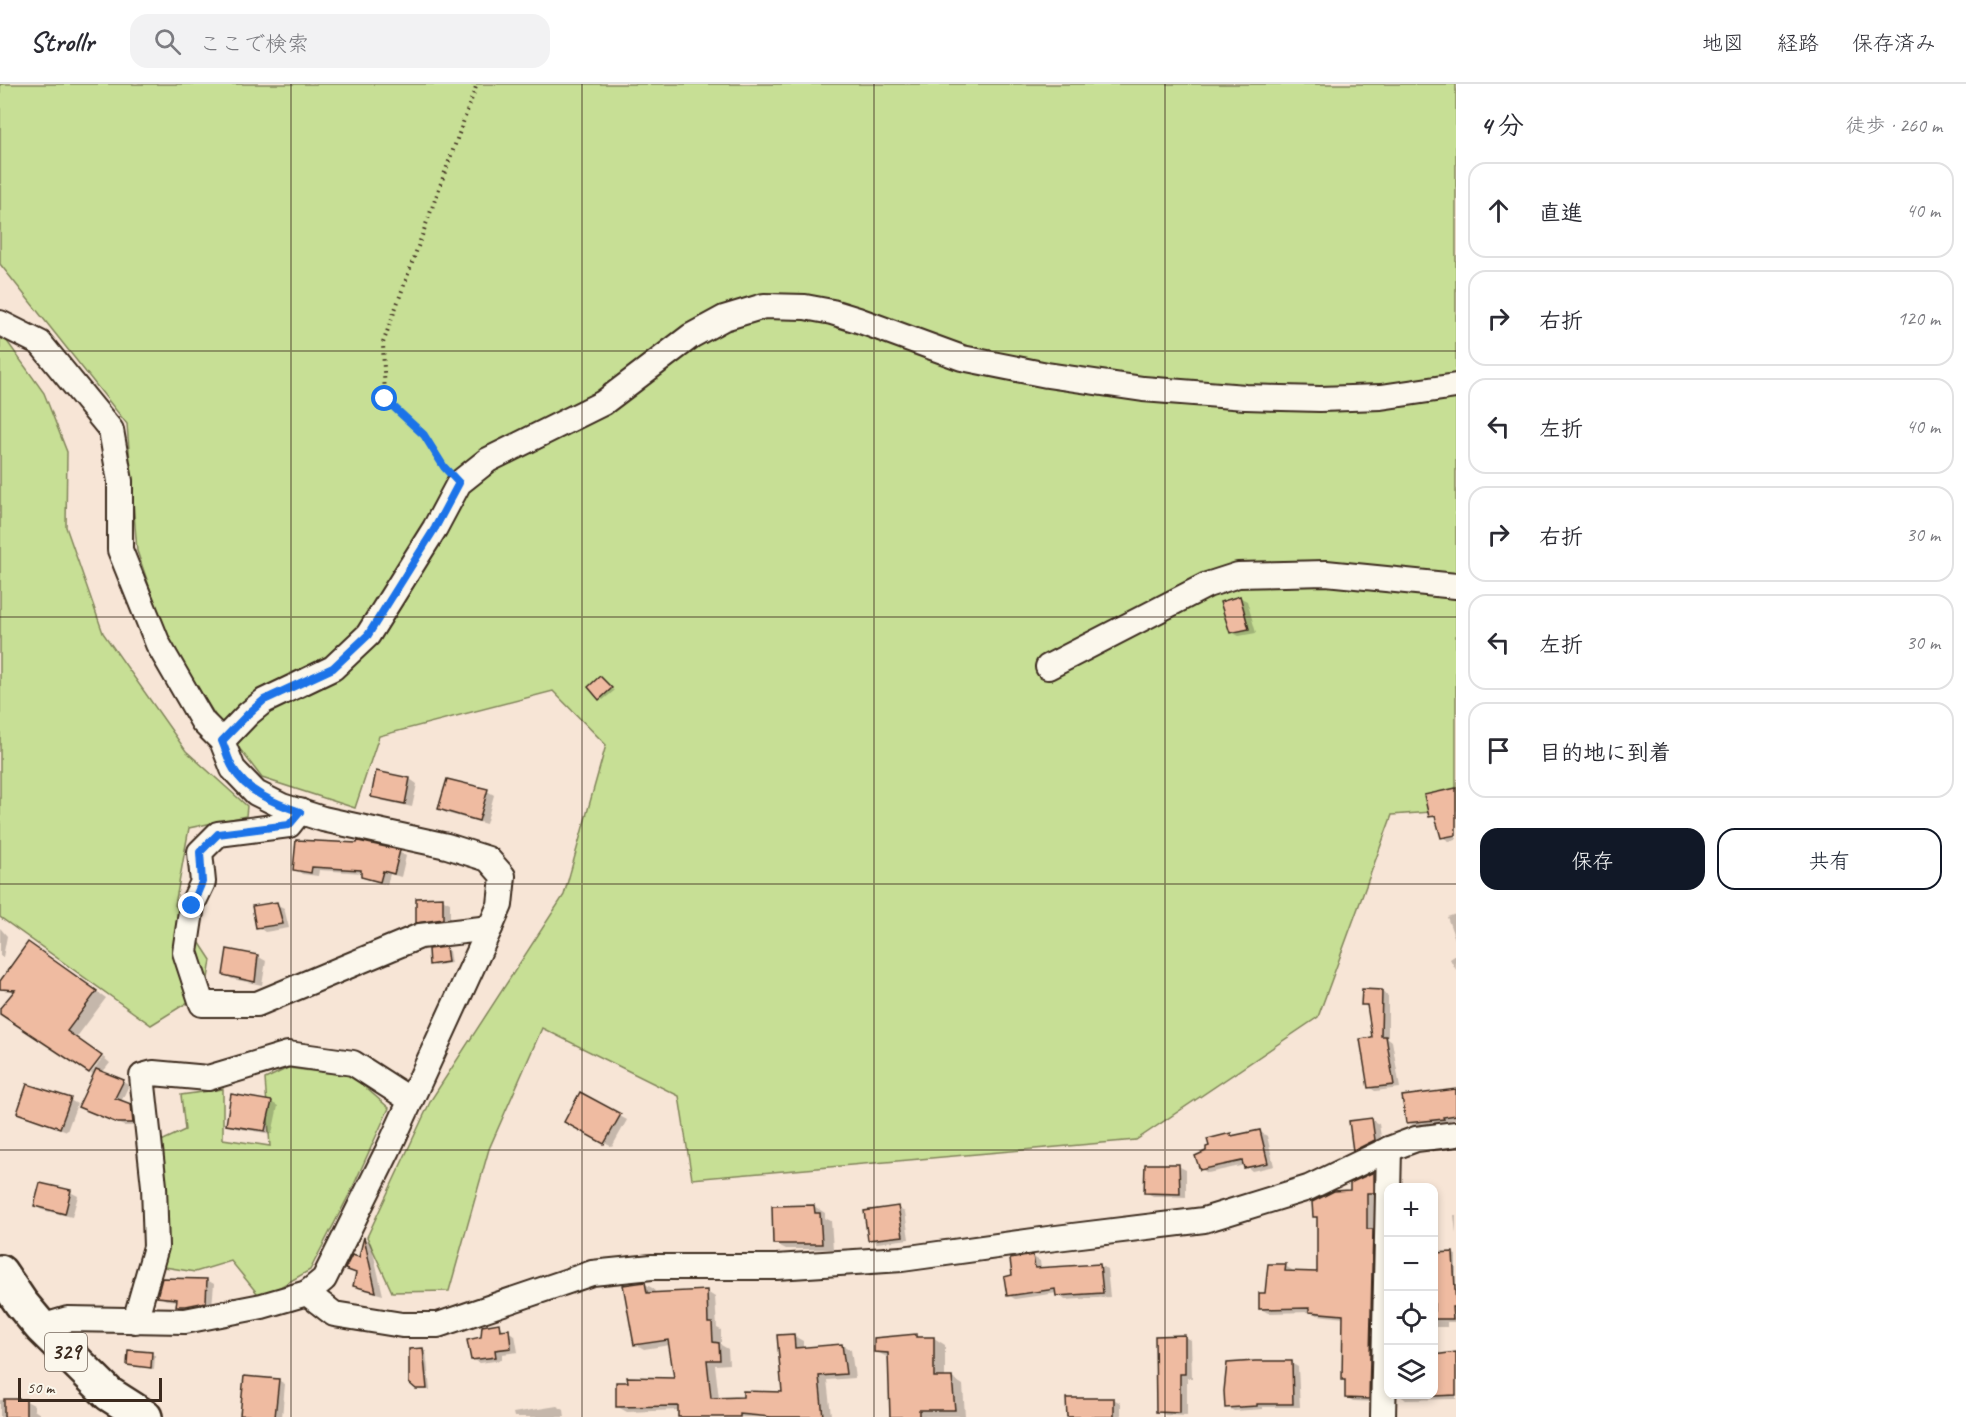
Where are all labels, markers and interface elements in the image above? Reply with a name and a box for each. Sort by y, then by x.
search box [130,14,550,68]
text: Strollr [30,24,94,59]
icon: search [151,25,184,58]
text: ここで検索 [199,30,309,58]
text: 地図 [1702,30,1744,56]
text: 経路 [1777,30,1819,56]
text: 保存済み [1852,30,1936,56]
text: 4 分 [1480,109,1524,142]
text: 徒歩 · 260 m [1846,113,1942,138]
icon: ahead [1482,194,1515,227]
text: 40 m [1906,198,1940,223]
text: 直進 [1539,199,1583,227]
icon: right [1482,302,1515,335]
text: 120 m [1897,306,1940,331]
text: 右折 [1539,307,1583,335]
route start [371,385,397,411]
icon: left [1482,410,1515,443]
text: 40 m [1906,414,1940,439]
text: 左折 [1539,415,1583,443]
icon: right [1482,518,1515,551]
text: 30 m [1906,522,1940,547]
text: 右折 [1539,523,1583,551]
icon: left [1482,626,1515,659]
text: 30 m [1906,630,1940,655]
text: 左折 [1539,631,1583,659]
icon: arrive [1482,734,1515,767]
text: 目的地に到着 [1539,739,1671,767]
button: 保存 [1480,828,1705,890]
button: 共有 [1717,828,1942,890]
route end [178,892,204,918]
map controls [1384,1183,1438,1399]
button: + [1384,1183,1438,1237]
button: − [1384,1237,1438,1291]
button: locate [1384,1291,1438,1345]
road number: 329 [45,1333,87,1371]
button: layers [1384,1345,1438,1399]
scale bar [18,1375,162,1402]
text: 50 m [27,1378,54,1398]

